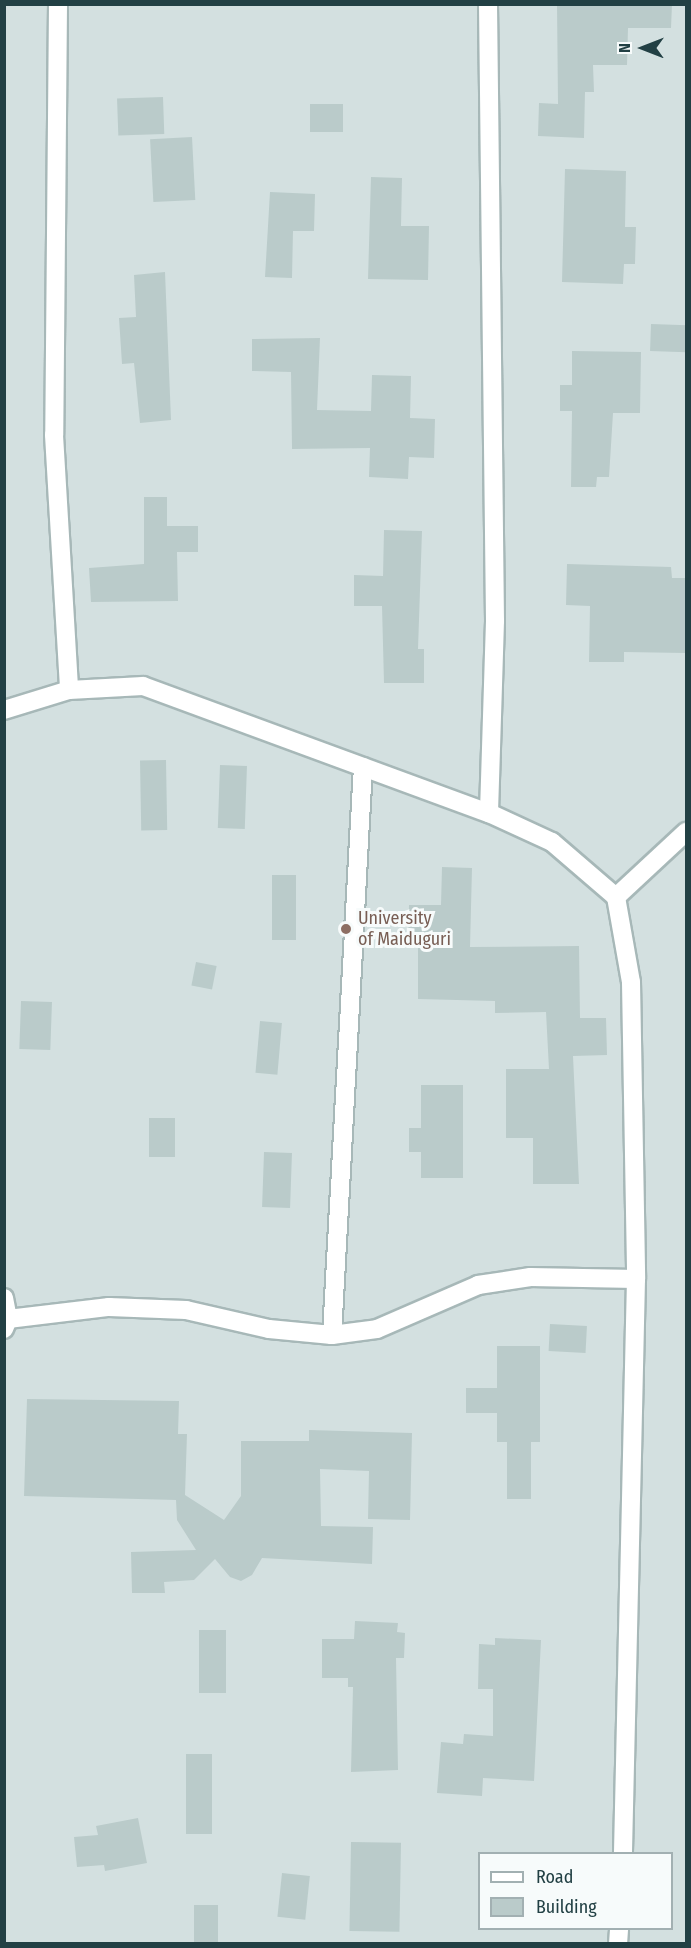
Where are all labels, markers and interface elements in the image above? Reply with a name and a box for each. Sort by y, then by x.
north arrow [613,18,673,78]
text: N [615,43,634,53]
place label: University of Maiduguri [358,908,451,950]
marker: University of Maiduguri [339,922,353,936]
legend [478,1852,673,1930]
text: Road [536,1866,573,1888]
text: Building [536,1896,597,1918]

